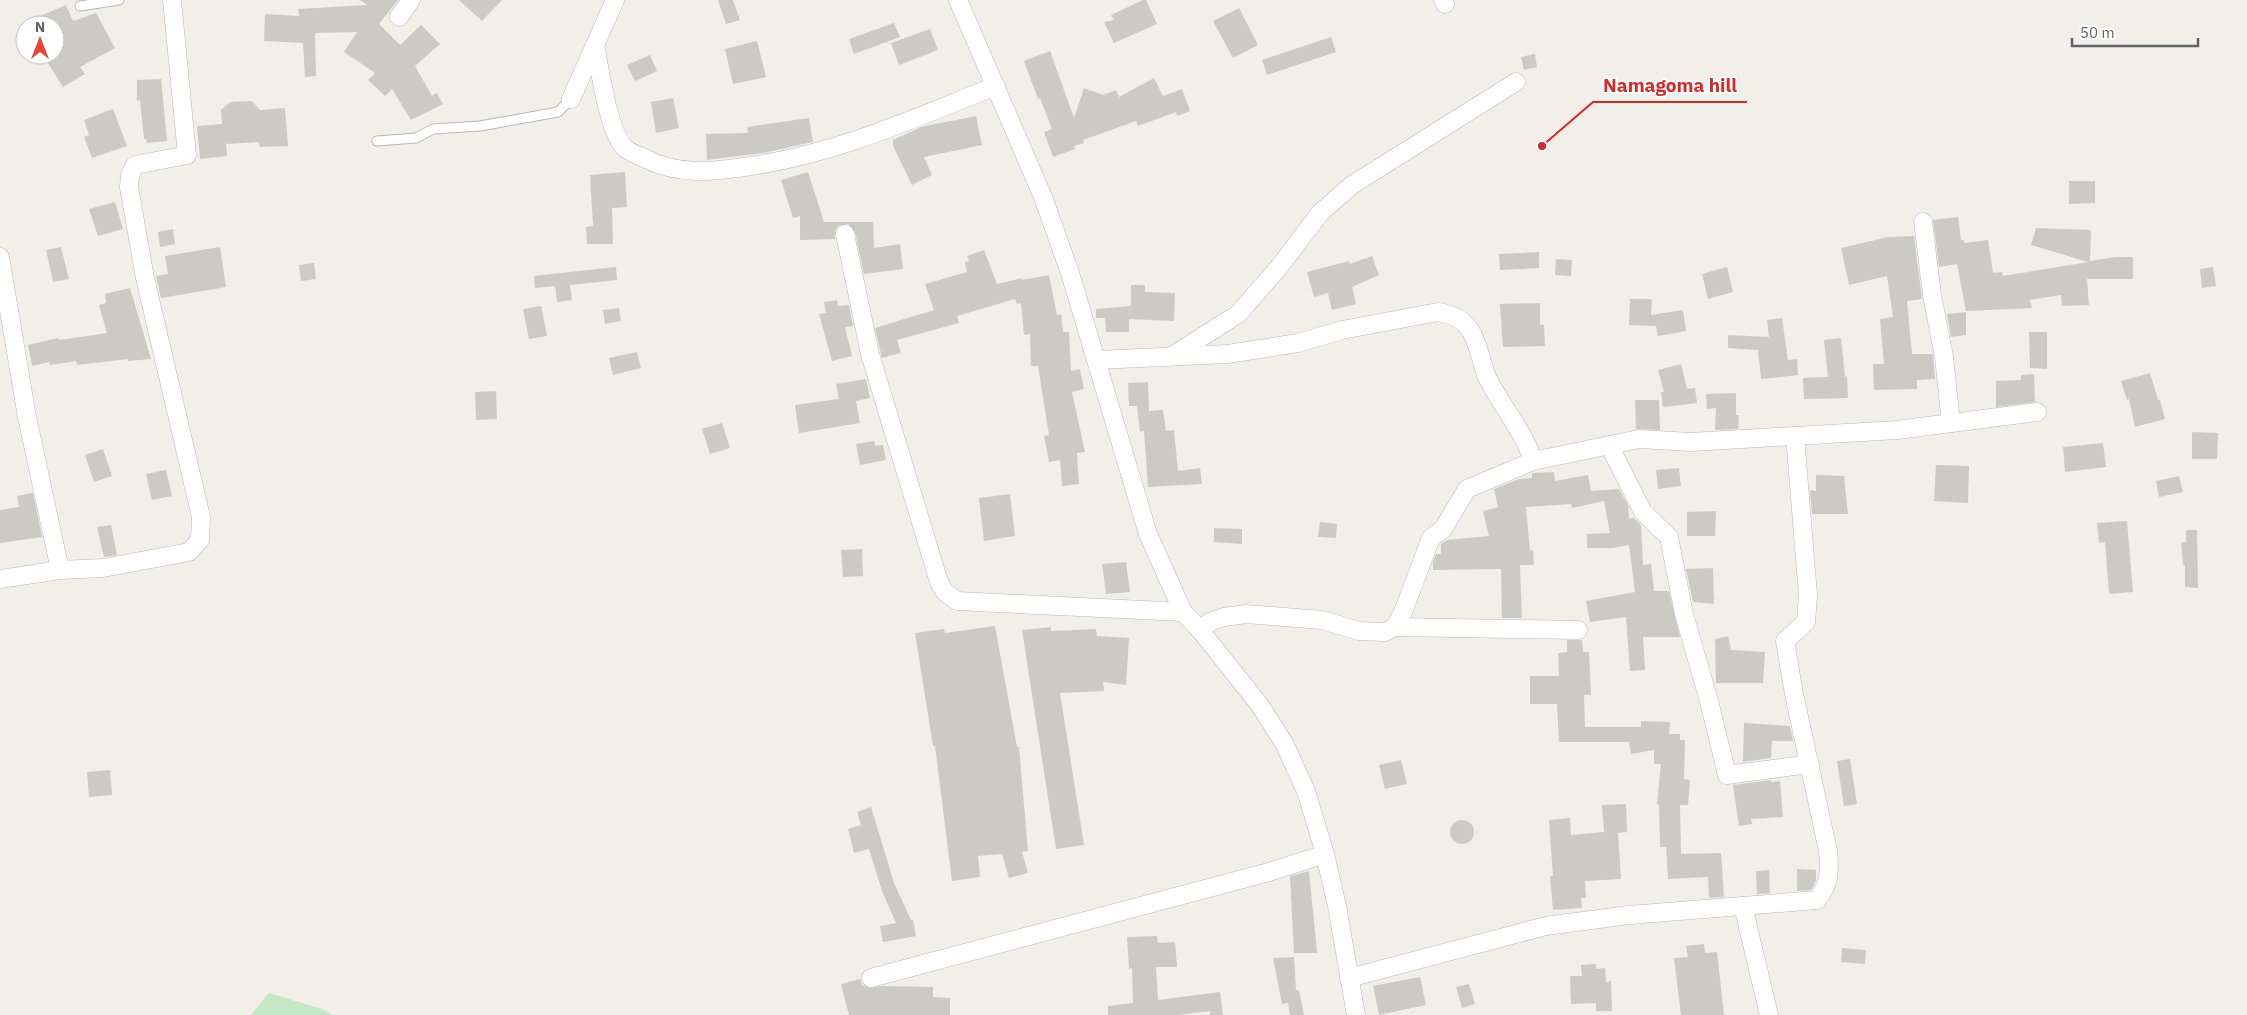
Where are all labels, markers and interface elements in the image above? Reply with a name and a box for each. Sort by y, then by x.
north arrow [15,15,65,65]
scale bar [2072,15,2198,47]
text: N [35,18,45,36]
text: 50 m [2080,23,2115,42]
callout: Namagoma hill [1593,68,1747,102]
text: Namagoma hill [1603,73,1737,97]

